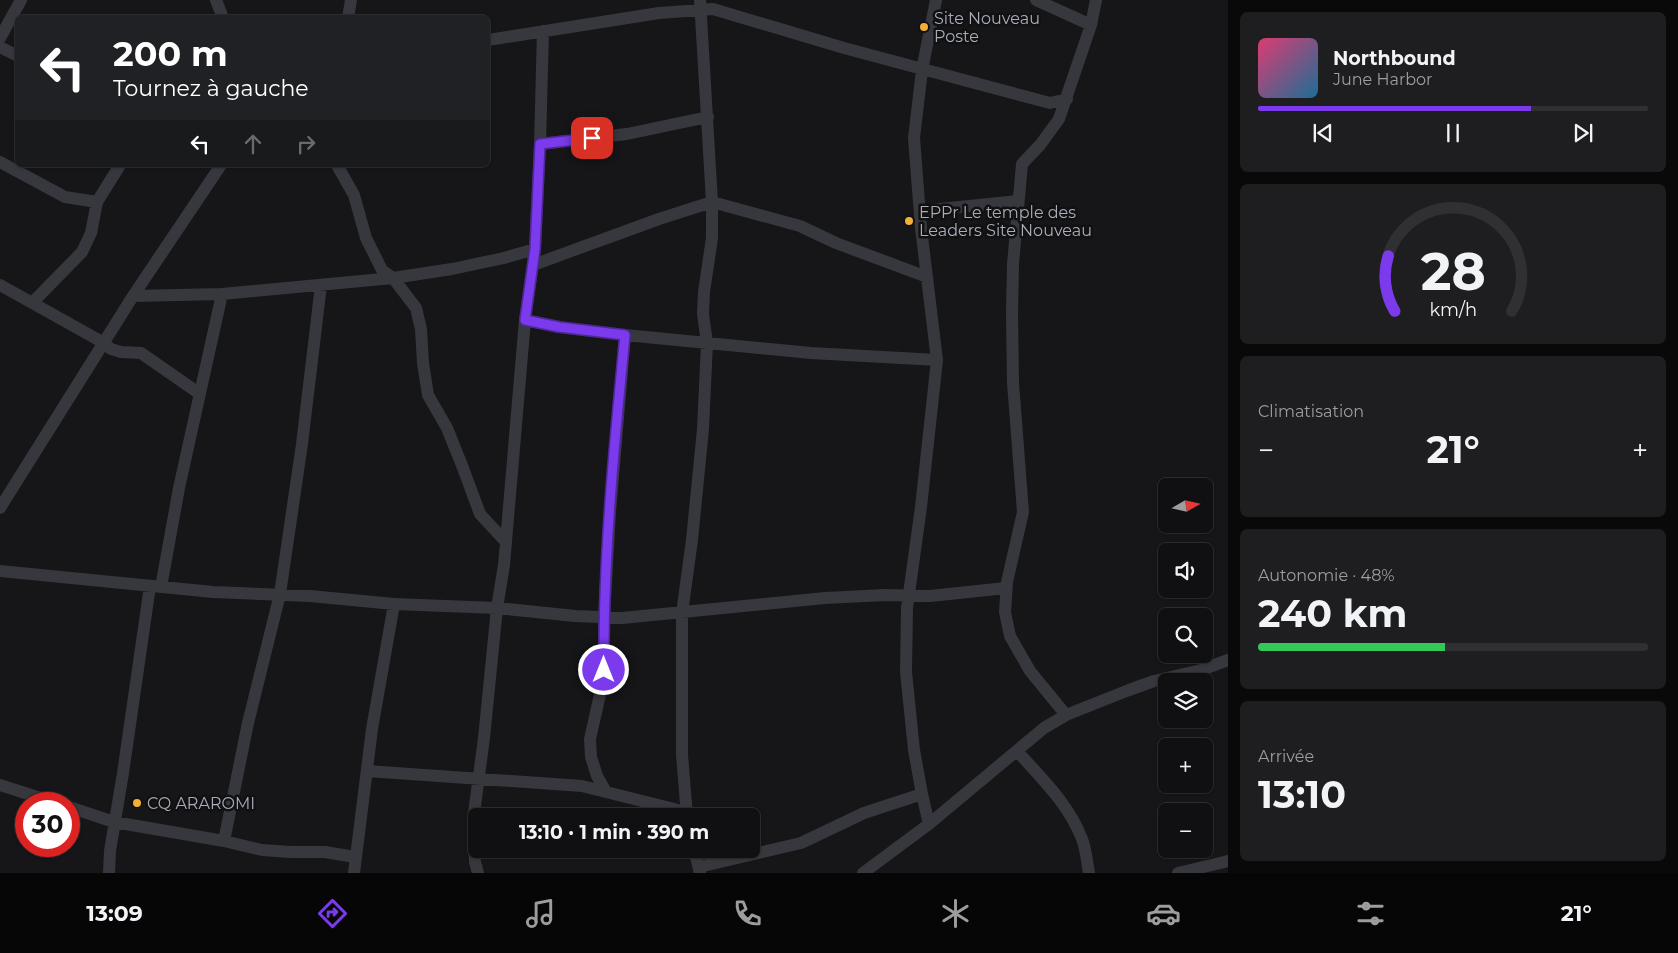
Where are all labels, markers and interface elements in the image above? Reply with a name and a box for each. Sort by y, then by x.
place label: Site Nouveau Poste [934,9,1040,46]
marker: Site Nouveau Poste [918,21,930,33]
text: 200 m [113,32,228,75]
icon: left [30,35,95,100]
text: Northbound [1333,47,1456,70]
text: June Harbor [1333,70,1432,89]
text: Tournez à gauche [113,75,309,102]
pin [571,117,613,159]
icon: previous [1309,119,1337,147]
icon: pause [1439,119,1467,147]
icon: next [1569,119,1597,147]
icon: arrive [578,124,606,152]
icon: left [186,130,214,158]
icon: ahead [239,130,267,158]
icon: right [292,130,320,158]
place label: EPPr Le temple des Leaders Site Nouveau [919,203,1092,240]
marker: EPPr Le temple des Leaders Site Nouveau [903,215,915,227]
text: 28 [1420,240,1486,303]
text: km/h [1429,299,1477,320]
text: Climatisation [1258,402,1364,421]
text: 21° [1426,426,1480,473]
text: − [1258,433,1274,467]
text: + [1632,433,1648,467]
north arrow [1158,478,1212,532]
map controls [1158,478,1213,858]
button: sound [1158,543,1213,598]
text: Autonomie · 48% [1258,566,1395,585]
text: 240 km [1258,590,1407,637]
button: search [1158,608,1213,663]
position arrow [577,643,629,695]
button: layers [1158,673,1213,728]
button: + [1158,738,1213,793]
text: Arrivée [1258,747,1314,766]
text: 13:10 [1258,771,1346,818]
speed limit sign: 30 [15,792,80,857]
place label: CQ ARAROMI [147,794,255,813]
marker: CQ ARAROMI [131,797,143,809]
button: − [1158,803,1213,858]
text: 13:10 · 1 min · 390 m [519,821,709,844]
icon: directions [315,896,350,931]
icon: music [523,896,558,931]
icon: phone [730,896,765,931]
icon: climate [938,896,973,931]
icon: car [1146,896,1181,931]
icon: filters [1353,896,1388,931]
text: 13:09 [86,900,143,927]
text: 21° [1561,900,1592,927]

